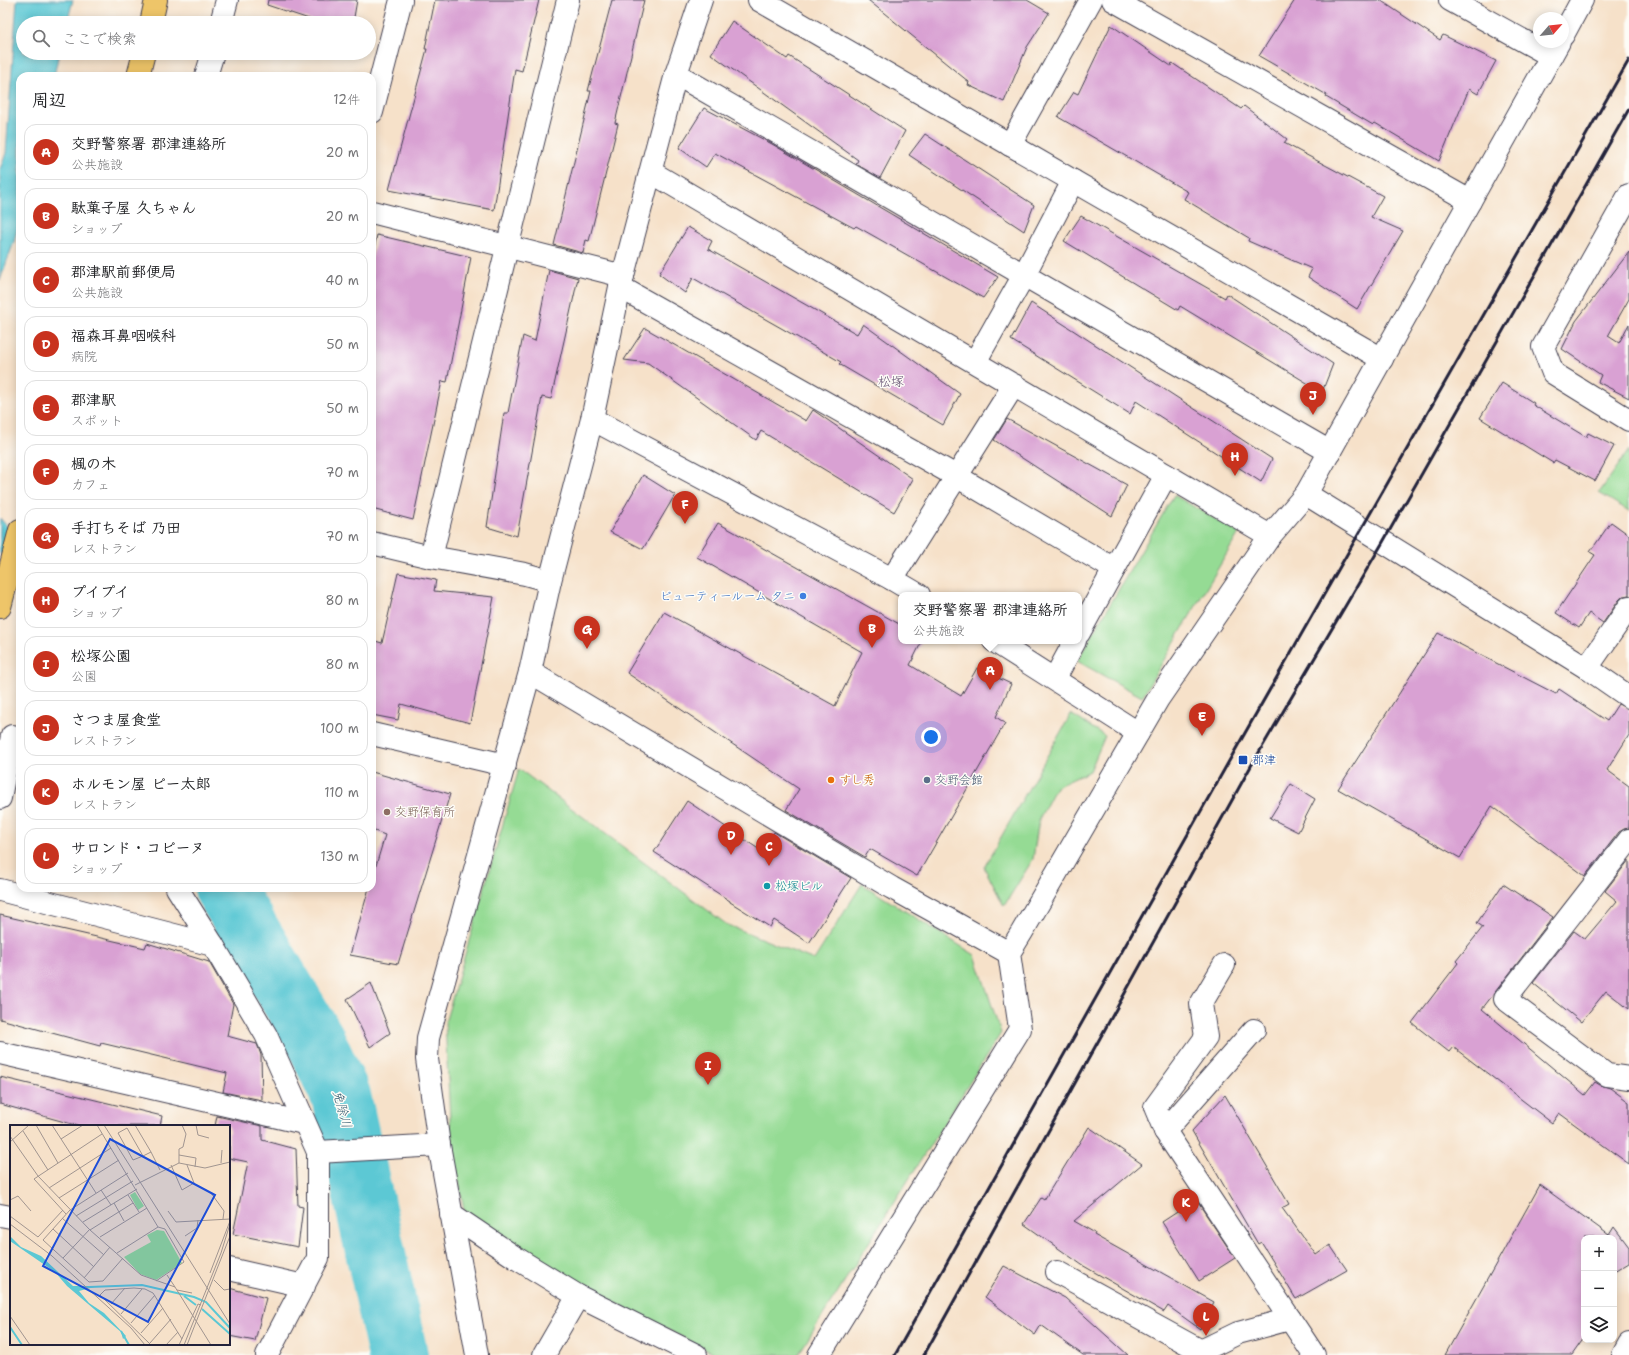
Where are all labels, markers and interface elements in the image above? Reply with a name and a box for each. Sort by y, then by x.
north arrow [1533,12,1569,48]
search box [16,16,376,60]
icon: search [30,27,52,49]
text: ここで検索 [62,29,137,49]
text: 周辺 [32,89,66,111]
text: 12件 [333,91,360,108]
text: 交野警察署 郡津連絡所 [71,134,226,154]
text: A [41,144,51,161]
text: 20 m [326,144,359,161]
text: 公共施設 [71,156,123,173]
text: 駄菓子屋 久ちゃん [71,198,196,218]
text: B [42,208,50,225]
text: 20 m [326,208,359,225]
text: ショップ [71,220,122,237]
text: 郡津駅前郵便局 [71,262,176,282]
text: C [42,272,50,289]
text: 40 m [325,272,359,289]
text: 公共施設 [71,284,123,301]
text: 福森耳鼻咽喉科 [71,326,176,346]
text: D [41,336,51,353]
text: 50 m [326,336,359,353]
text: 病院 [71,348,97,365]
district label: 松塚 [878,373,904,390]
pin: J [1300,382,1326,415]
text: 郡津駅 [71,390,116,410]
text: E [42,400,50,417]
text: 50 m [326,400,359,417]
text: スポット [71,412,123,429]
pin: H [1222,443,1248,476]
text: 楓の木 [71,454,116,474]
text: F [42,464,50,481]
text: 70 m [325,464,359,481]
text: カフェ [71,476,110,493]
pin: F [672,491,698,524]
text: 手打ちそば 乃田 [71,518,181,538]
text: G [41,528,51,545]
text: 70 m [325,528,359,545]
text: レストラン [71,540,137,557]
text: プイプイ [71,582,129,602]
place label: ビューティールーム タニ [660,588,795,604]
marker: ビューティールーム タニ [798,591,808,601]
text: H [41,592,51,609]
text: 80 m [325,592,359,609]
popup [898,592,1082,644]
text: 交野警察署 郡津連絡所 [912,600,1068,620]
text: ショップ [71,604,122,621]
pin: B [859,615,885,648]
pin: G [574,616,600,649]
text: 公共施設 [912,622,964,639]
text: 松塚公園 [71,646,131,666]
text: I [42,656,50,673]
text: 80 m [325,656,359,673]
pin: A [977,657,1003,690]
text: 公園 [71,668,97,685]
pin: E [1189,703,1215,736]
text: さつま屋食堂 [71,710,161,730]
text: J [42,720,50,737]
text: 100 m [320,720,359,737]
your location [921,727,941,747]
text: レストラン [71,732,137,749]
place label: 郡津 [1252,752,1276,768]
marker: 郡津 [1237,754,1249,766]
place label: すし秀 [839,772,875,788]
place label: 交野会館 [935,772,983,788]
text: ホルモン屋 ピー太郎 [71,774,211,794]
marker: すし秀 [826,775,836,785]
marker: 交野会館 [922,775,932,785]
text: K [42,784,50,801]
text: 110 m [324,784,359,801]
text: レストラン [71,796,137,813]
place label: 交野保育所 [395,804,455,820]
marker: 交野保育所 [382,807,392,817]
pin: D [718,822,744,855]
pin: C [756,833,782,866]
text: サロンド・コピーヌ [71,838,205,858]
text: L [42,848,50,865]
text: 130 m [321,848,359,865]
text: ショップ [71,860,122,877]
place label: 松塚ビル [775,878,823,894]
marker: 松塚ビル [762,881,772,891]
pin: I [695,1052,721,1085]
water label: 免除川 [329,1088,356,1130]
inset map [10,1125,230,1345]
pin: K [1173,1189,1199,1222]
map controls [1581,1235,1617,1343]
button: + [1581,1235,1617,1271]
button: − [1581,1271,1617,1307]
pin: L [1193,1303,1219,1336]
button: layers [1581,1307,1617,1343]

